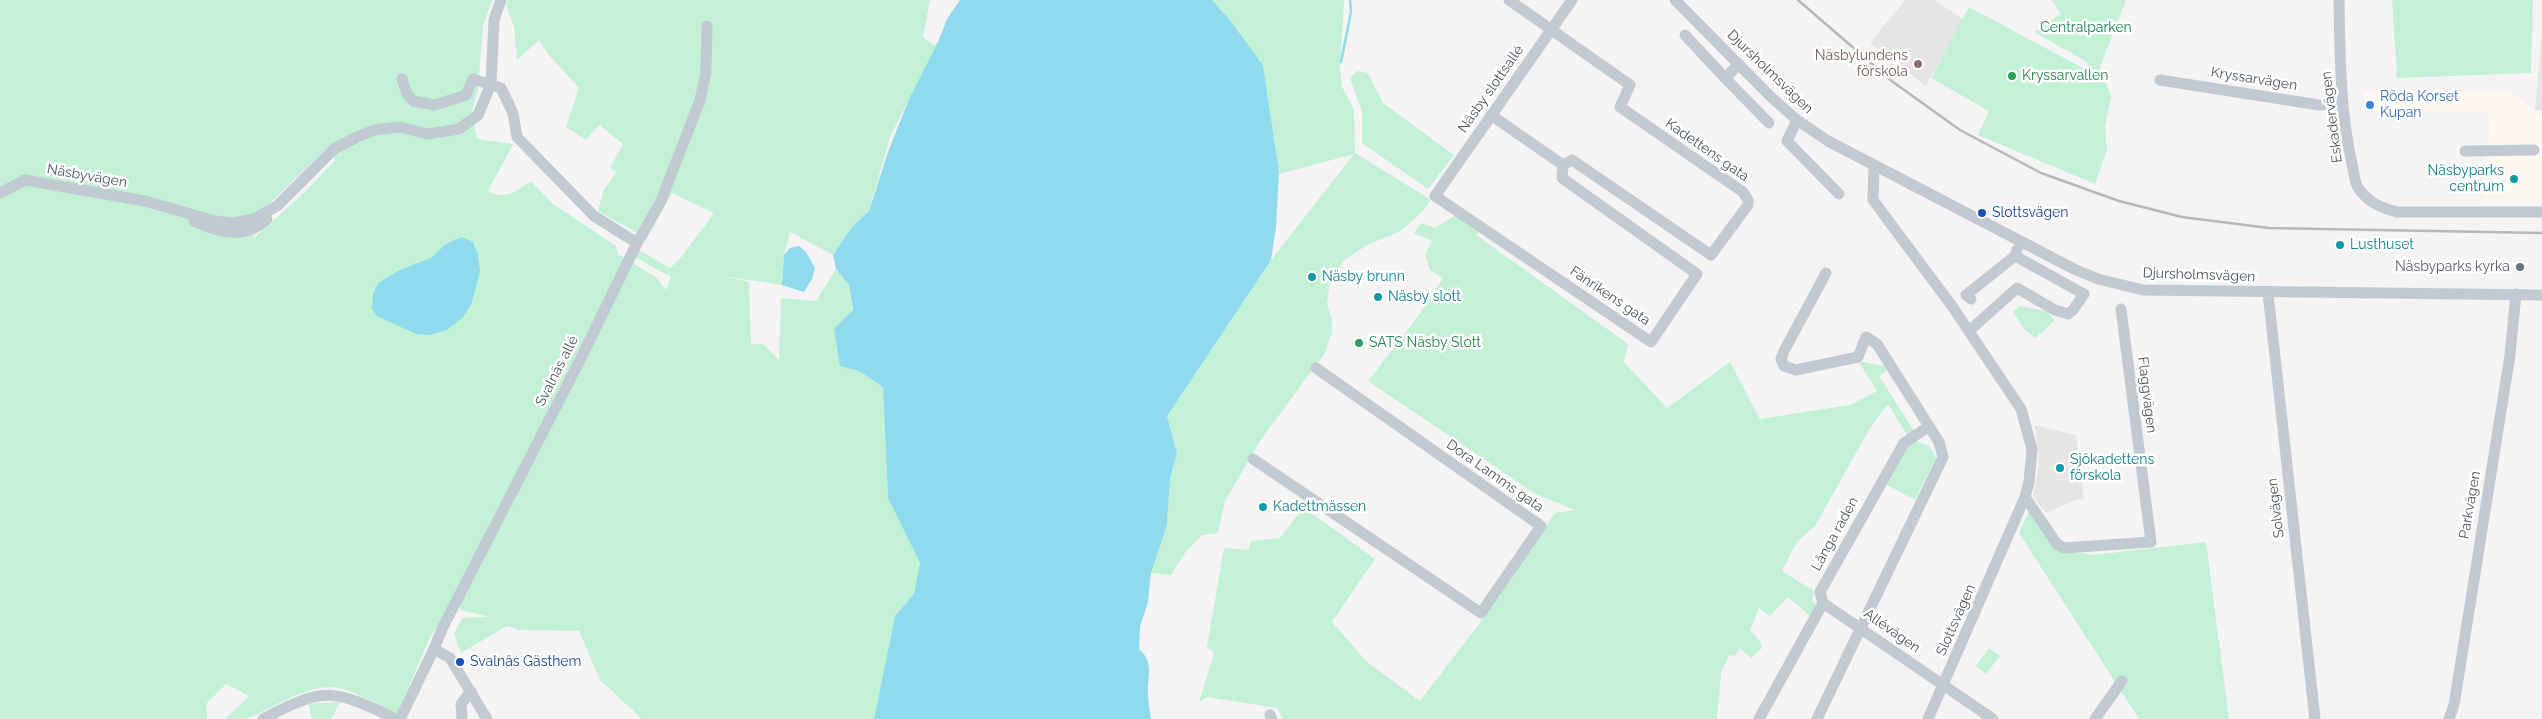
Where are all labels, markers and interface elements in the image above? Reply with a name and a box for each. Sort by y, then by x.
park label: Centralparken [2040,20,2132,36]
street label: Djursholmsvägen [1724,27,1816,117]
street label: Näsby slottsallé [1455,42,1527,136]
place label: Näsbylundens förskola [1815,48,1908,80]
marker: Näsbylundens förskola [1912,58,1924,70]
street label: Kryssarvägen [2210,64,2298,94]
place label: Kryssarvallen [2022,68,2108,84]
marker: Kryssarvallen [2006,70,2018,82]
street label: Eskadervägen [2318,70,2346,164]
place label: Röda Korset Kupan [2380,89,2459,121]
marker: Röda Korset Kupan [2364,99,2376,111]
street label: Kadettens gata [1662,115,1752,185]
street label: Näsbyvägen [46,161,128,191]
place label: Näsbyparks centrum [2428,163,2504,196]
marker: Näsbyparks centrum [2508,173,2520,185]
place label: Slottsvägen [1992,205,2068,221]
marker: Slottsvägen [1976,207,1988,219]
place label: Lusthuset [2350,237,2414,253]
marker: Lusthuset [2334,239,2346,251]
place label: Näsbyparks kyrka [2395,259,2510,275]
marker: Näsbyparks kyrka [2514,261,2526,273]
street label: Fänrikens gata [1567,263,1653,329]
street label: Djursholmsvägen [2142,265,2256,285]
place label: Näsby brunn [1322,269,1405,285]
marker: Näsby brunn [1306,271,1318,283]
place label: Näsby slott [1388,289,1461,305]
marker: Näsby slott [1372,291,1384,303]
street label: Svalnäs allé [532,333,582,409]
place label: SATS Näsby Slott [1369,335,1481,351]
marker: SATS Näsby Slott [1353,337,1365,349]
street label: Flaggvägen [2134,356,2160,434]
street label: Dora Lamms gata [1443,436,1547,516]
place label: Sjökadettens förskola [2070,452,2154,484]
marker: Sjökadettens förskola [2054,462,2066,474]
street label: Parkvägen [2456,470,2484,540]
street label: Solvägen [2264,477,2288,539]
street label: Långa raden [1808,494,1862,574]
place label: Kadettmässen [1273,499,1366,515]
marker: Kadettmässen [1257,501,1269,513]
street label: Slottsvägen [1933,582,1979,658]
street label: Allévägen [1861,605,1923,657]
place label: Svalnäs Gästhem [470,654,581,670]
marker: Svalnäs Gästhem [454,656,466,668]

